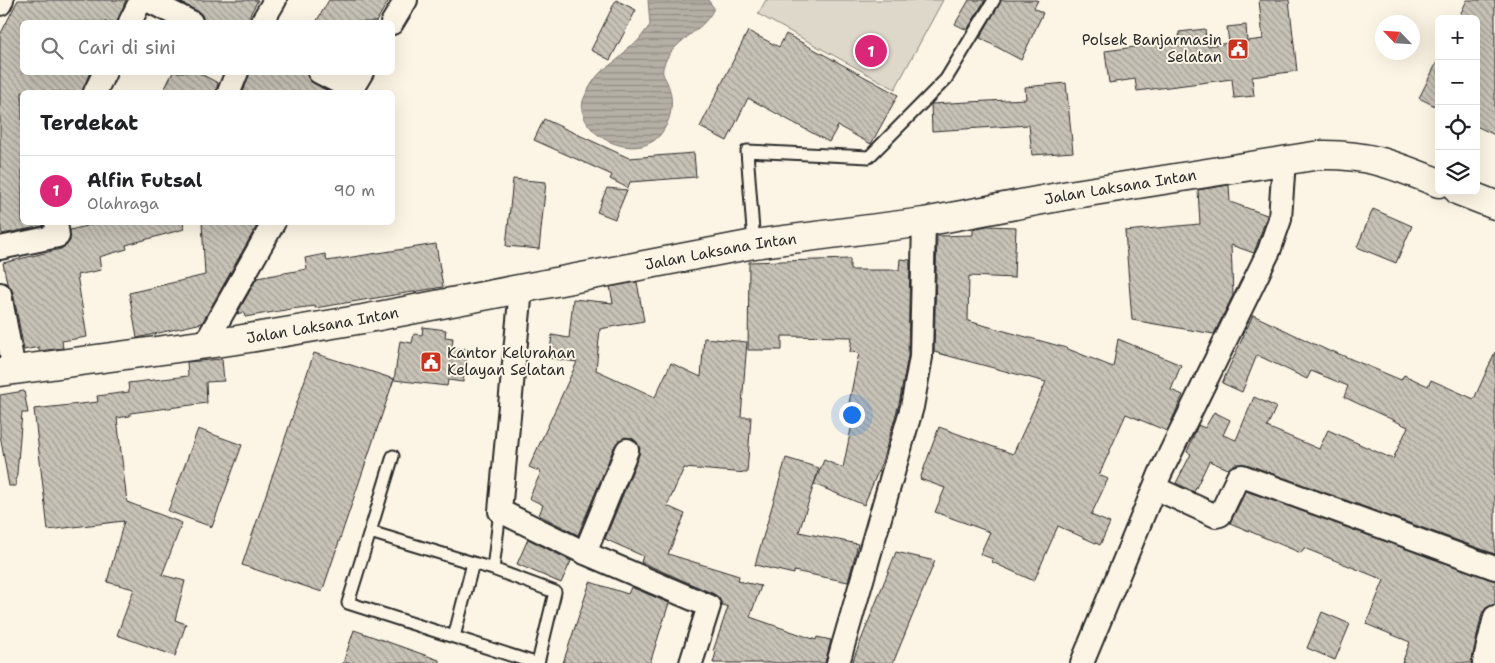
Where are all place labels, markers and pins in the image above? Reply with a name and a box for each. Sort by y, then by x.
place label: Polsek Banjarmasin Selatan [1082,30,1222,67]
pin: 1 [855,32,887,70]
public building icon: Polsek Banjarmasin Selatan [1226,37,1250,61]
place label: Kantor Kelurahan Kelayan Selatan [447,343,575,380]
public building icon: Kantor Kelurahan Kelayan Selatan [419,350,443,374]

